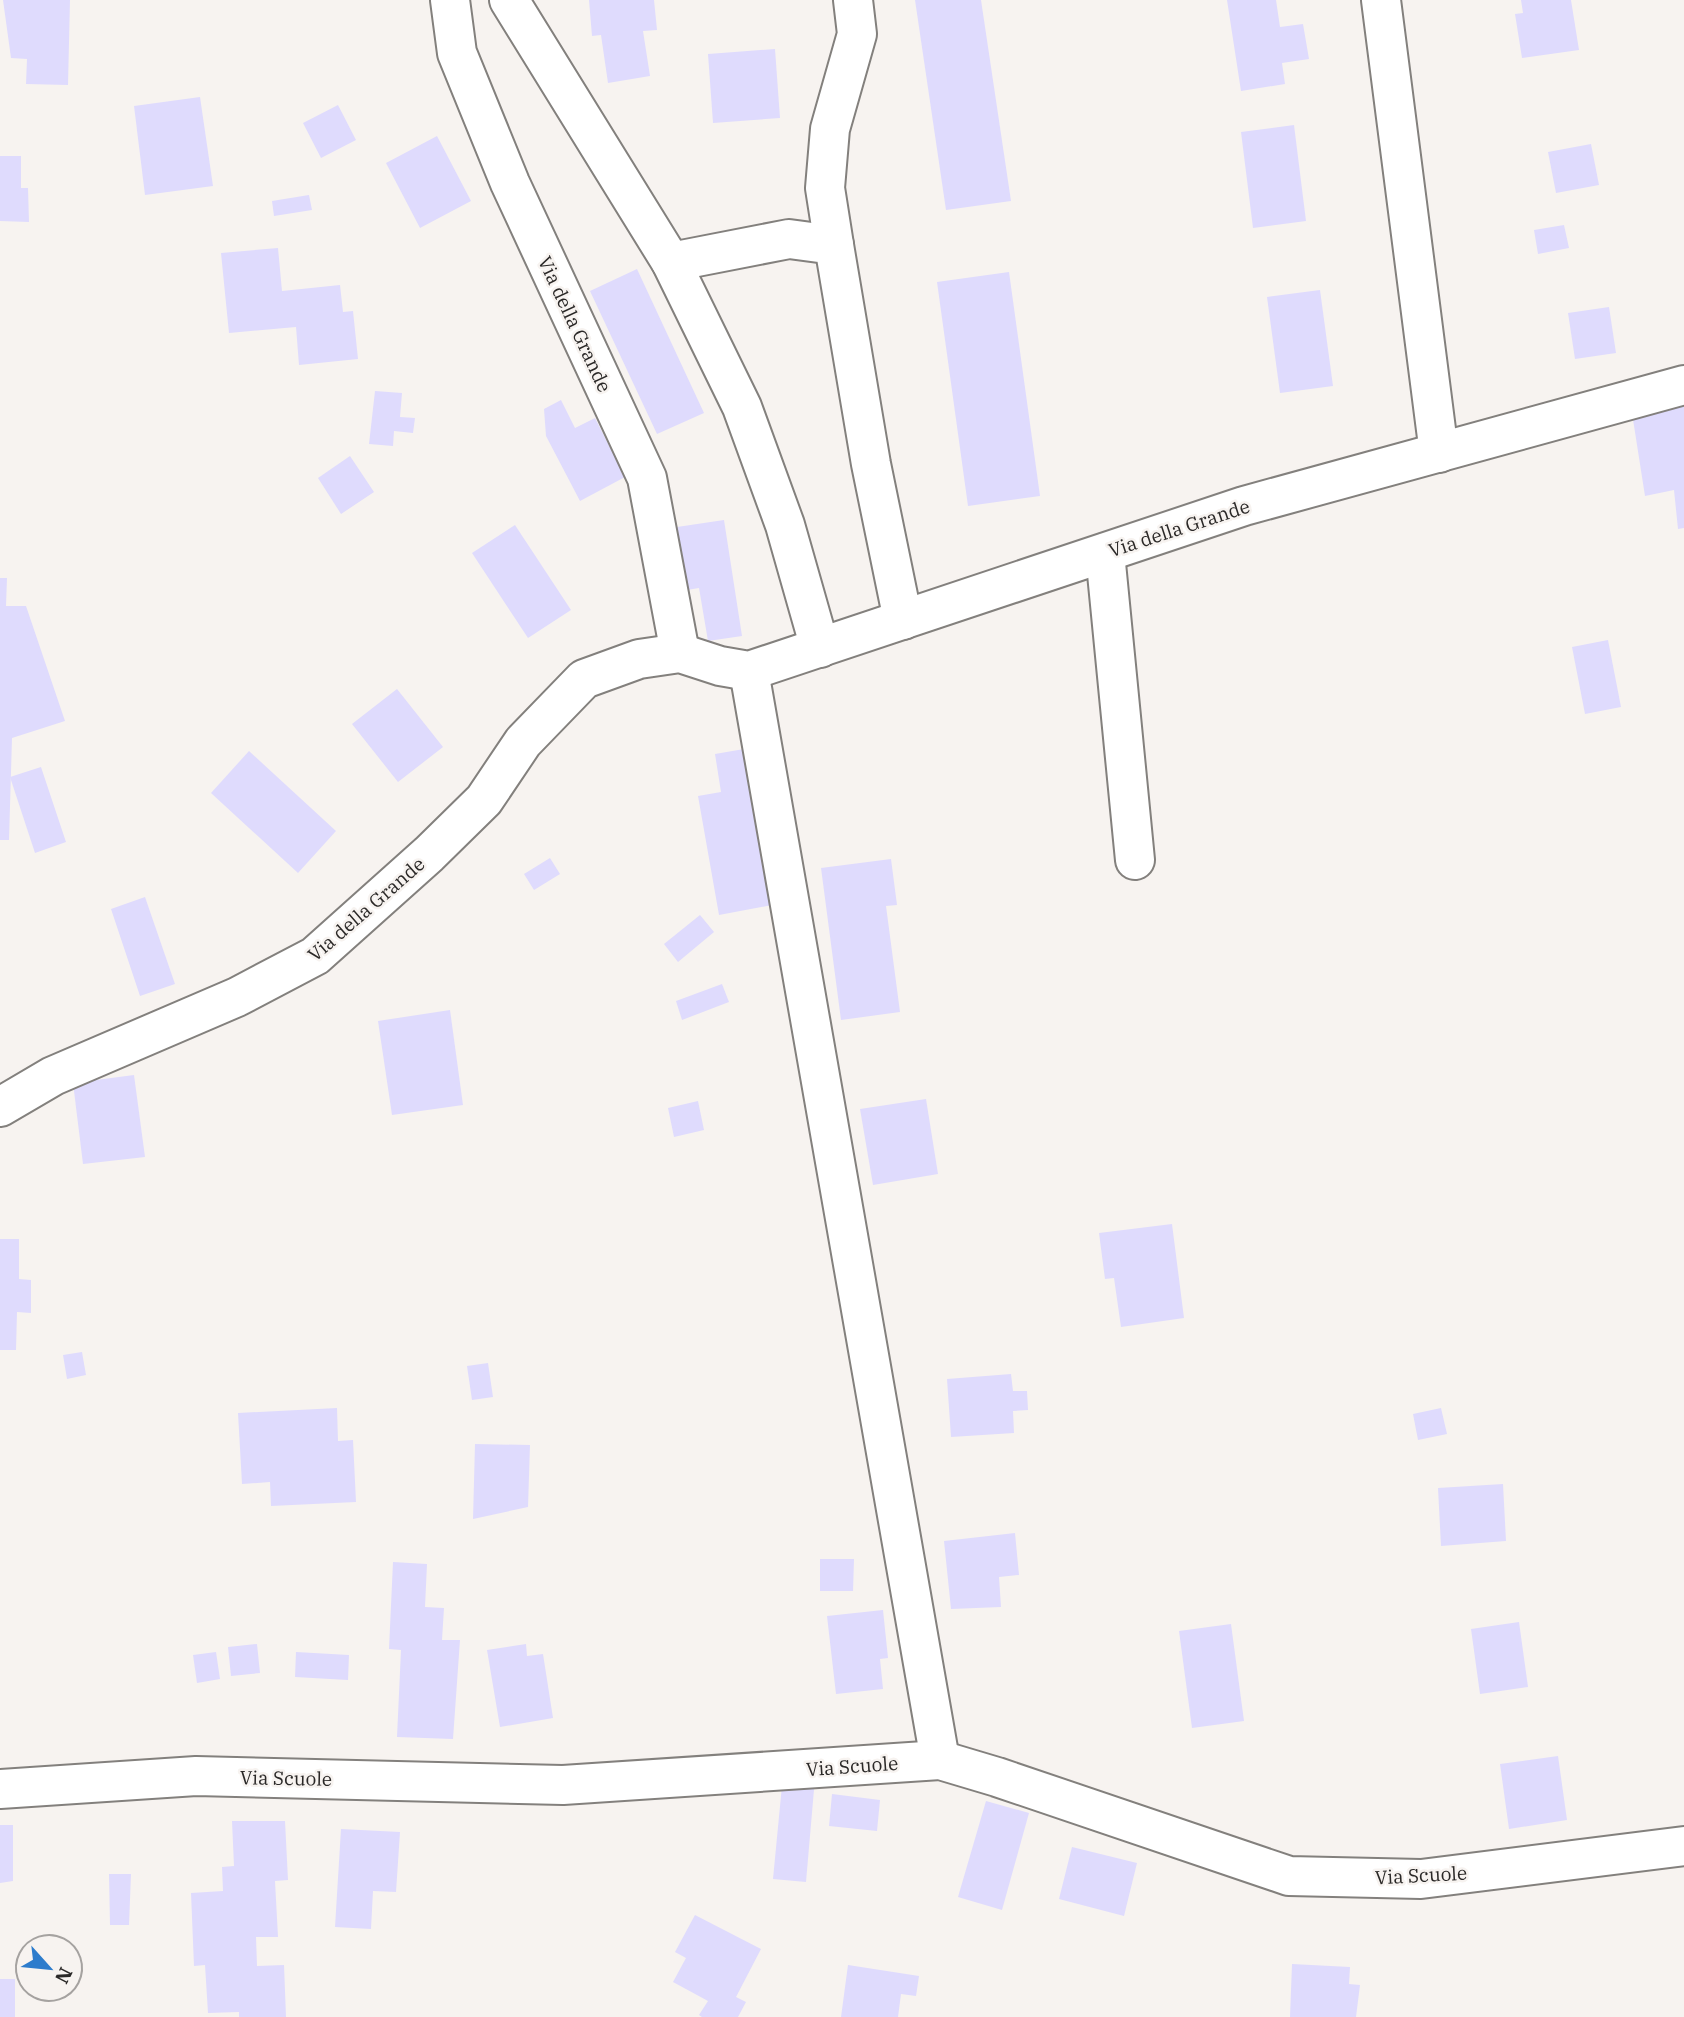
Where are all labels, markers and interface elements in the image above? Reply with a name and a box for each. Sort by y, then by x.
street label: Via della Grande [533,252,617,396]
street label: Via della Grande [1105,494,1253,562]
street label: Via della Grande [303,852,429,966]
street label: Via Scuole [805,1751,899,1781]
street label: Via Scuole [240,1765,332,1791]
street label: Via Scuole [1374,1861,1468,1889]
north arrow [14,1933,84,2003]
text: N [50,1964,78,1988]

